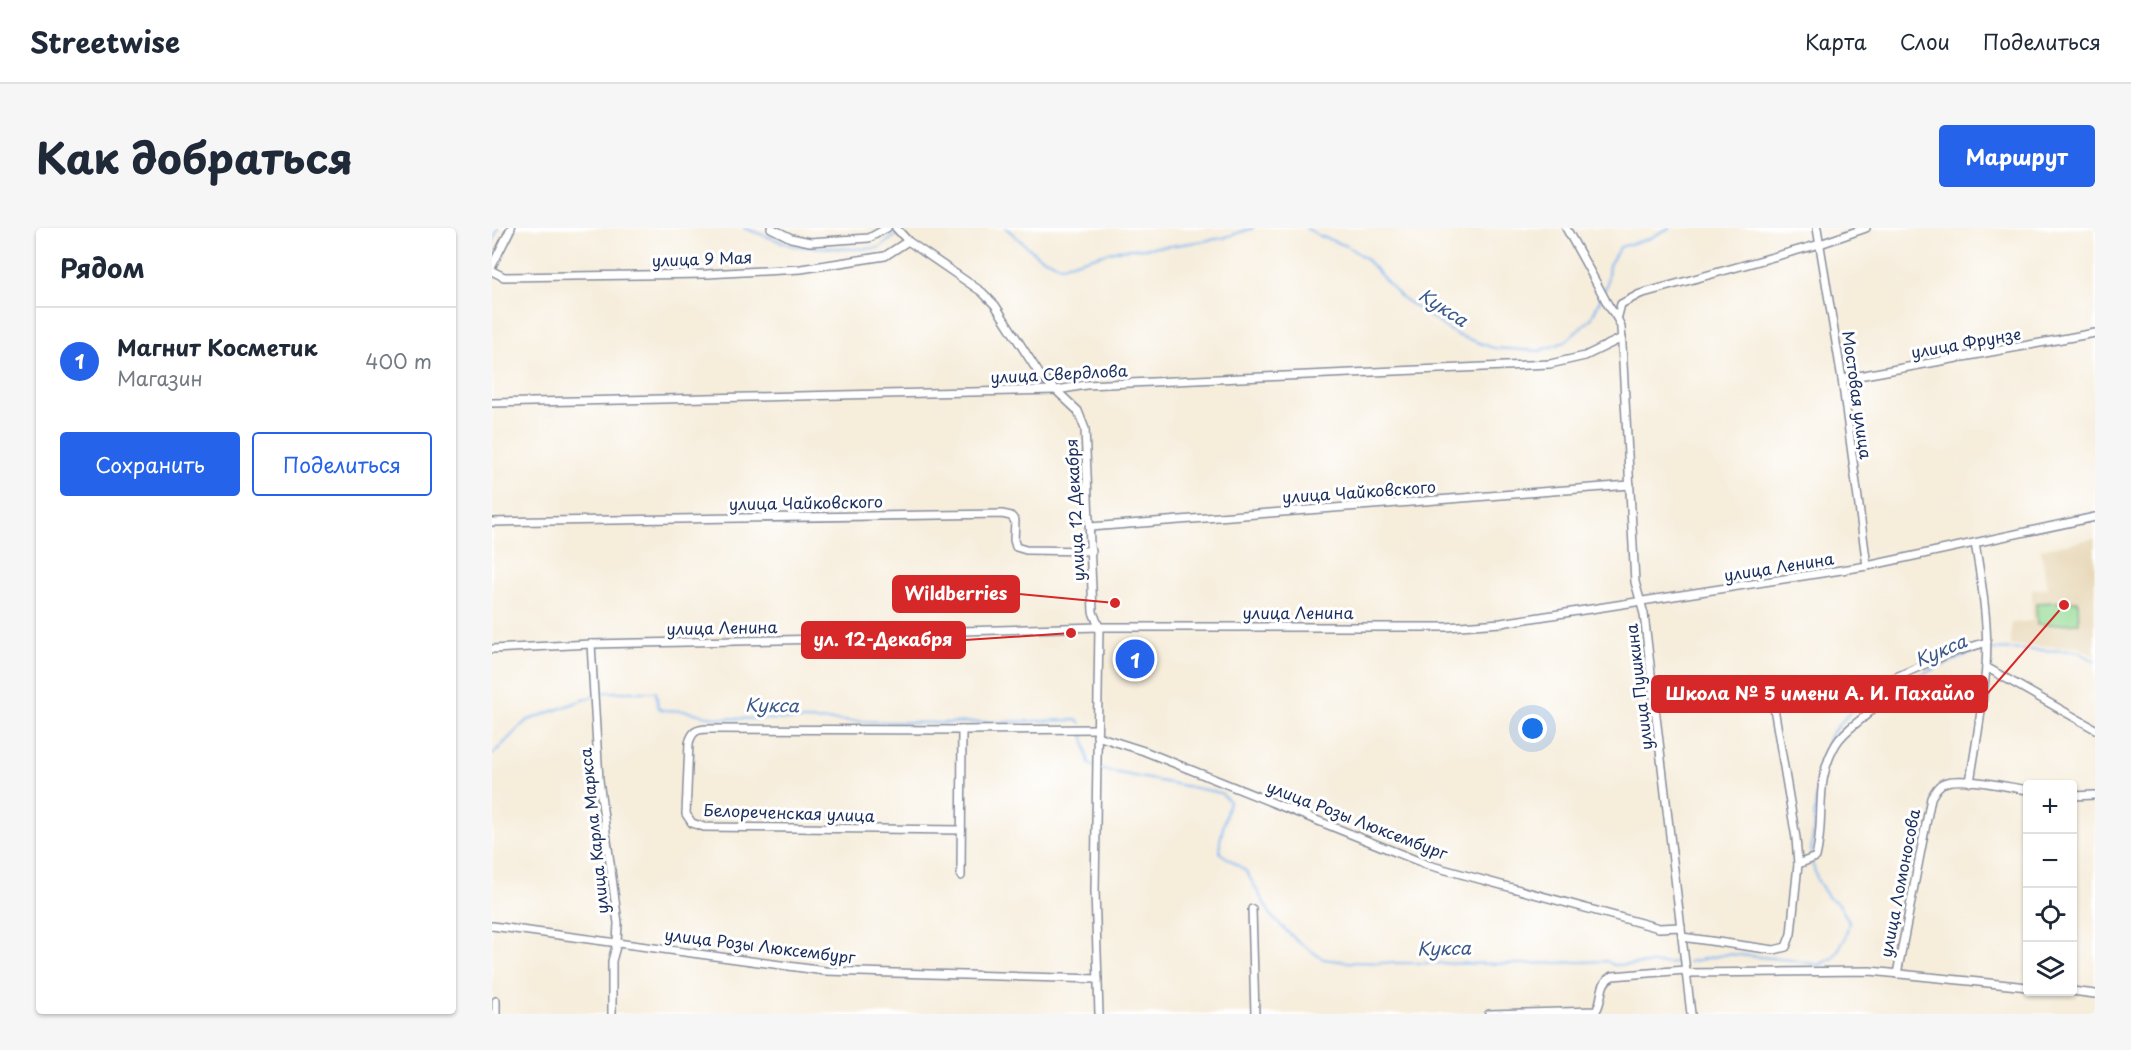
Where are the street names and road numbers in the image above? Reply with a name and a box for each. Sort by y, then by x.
street label: улица 9 Мая [651,244,753,272]
street label: улица Фрунзе [1909,321,2023,363]
street label: Мостовая улица [1837,329,1879,460]
street label: улица Свердлова [990,357,1128,389]
street label: улица 12 Декабря [1058,438,1090,582]
street label: улица Чайковского [1281,474,1437,508]
street label: улица Чайковского [729,489,883,515]
street label: улица Ленина [1722,545,1836,587]
street label: улица Ленина [1242,600,1354,624]
street label: улица Ленина [666,614,778,640]
street label: улица Пушкина [1618,623,1658,752]
street label: улица Карла Маркса [572,747,614,915]
street label: улица Розы Люксембург [1263,773,1452,865]
street label: Белореченская улица [703,797,875,827]
street label: улица Ломоносова [1873,806,1925,959]
street label: улица Розы Люксембург [663,921,858,969]

